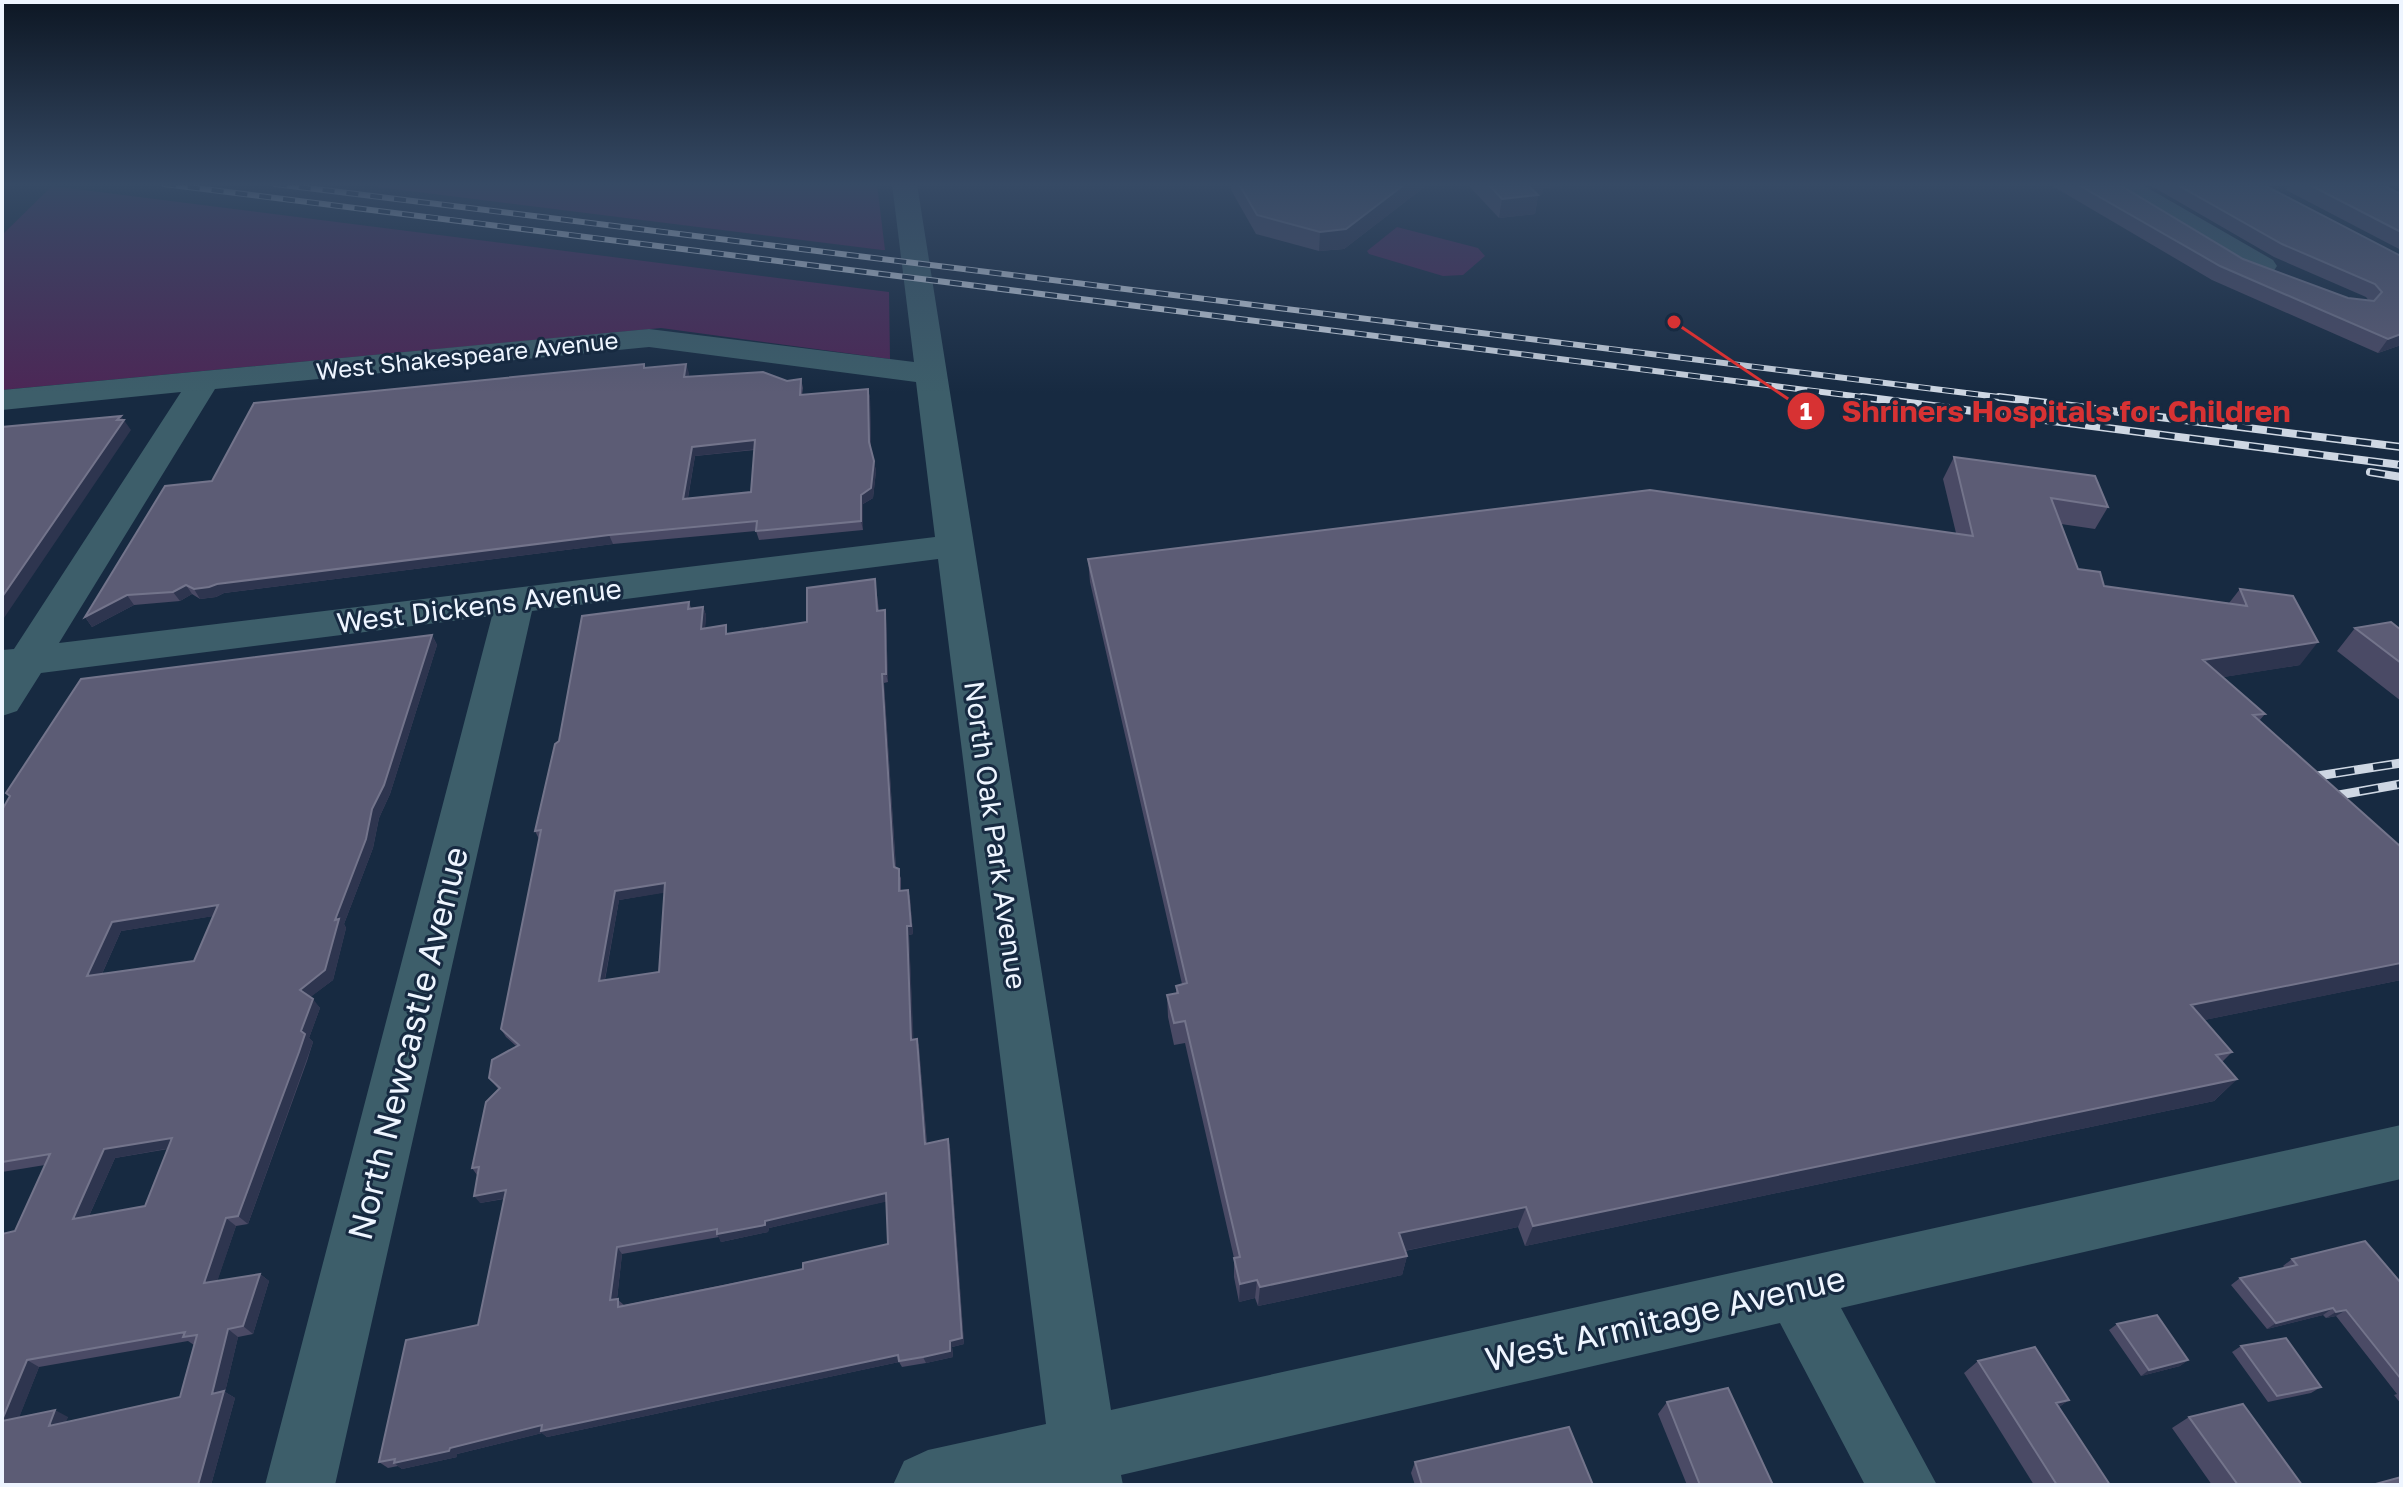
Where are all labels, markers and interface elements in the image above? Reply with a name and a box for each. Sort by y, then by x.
street label: West Shakespeare Avenue [314,325,620,385]
callout: Shriners Hospitals for Children [1786,384,2307,438]
text: Shriners Hospitals for Children [1841,393,2291,429]
text: 1 [1800,396,1812,425]
street label: West Dickens Avenue [335,571,623,639]
street label: North Oak Park Avenue [958,679,1034,991]
street label: North Newcastle Avenue [339,842,475,1244]
street label: West Armitage Avenue [1481,1257,1849,1379]

